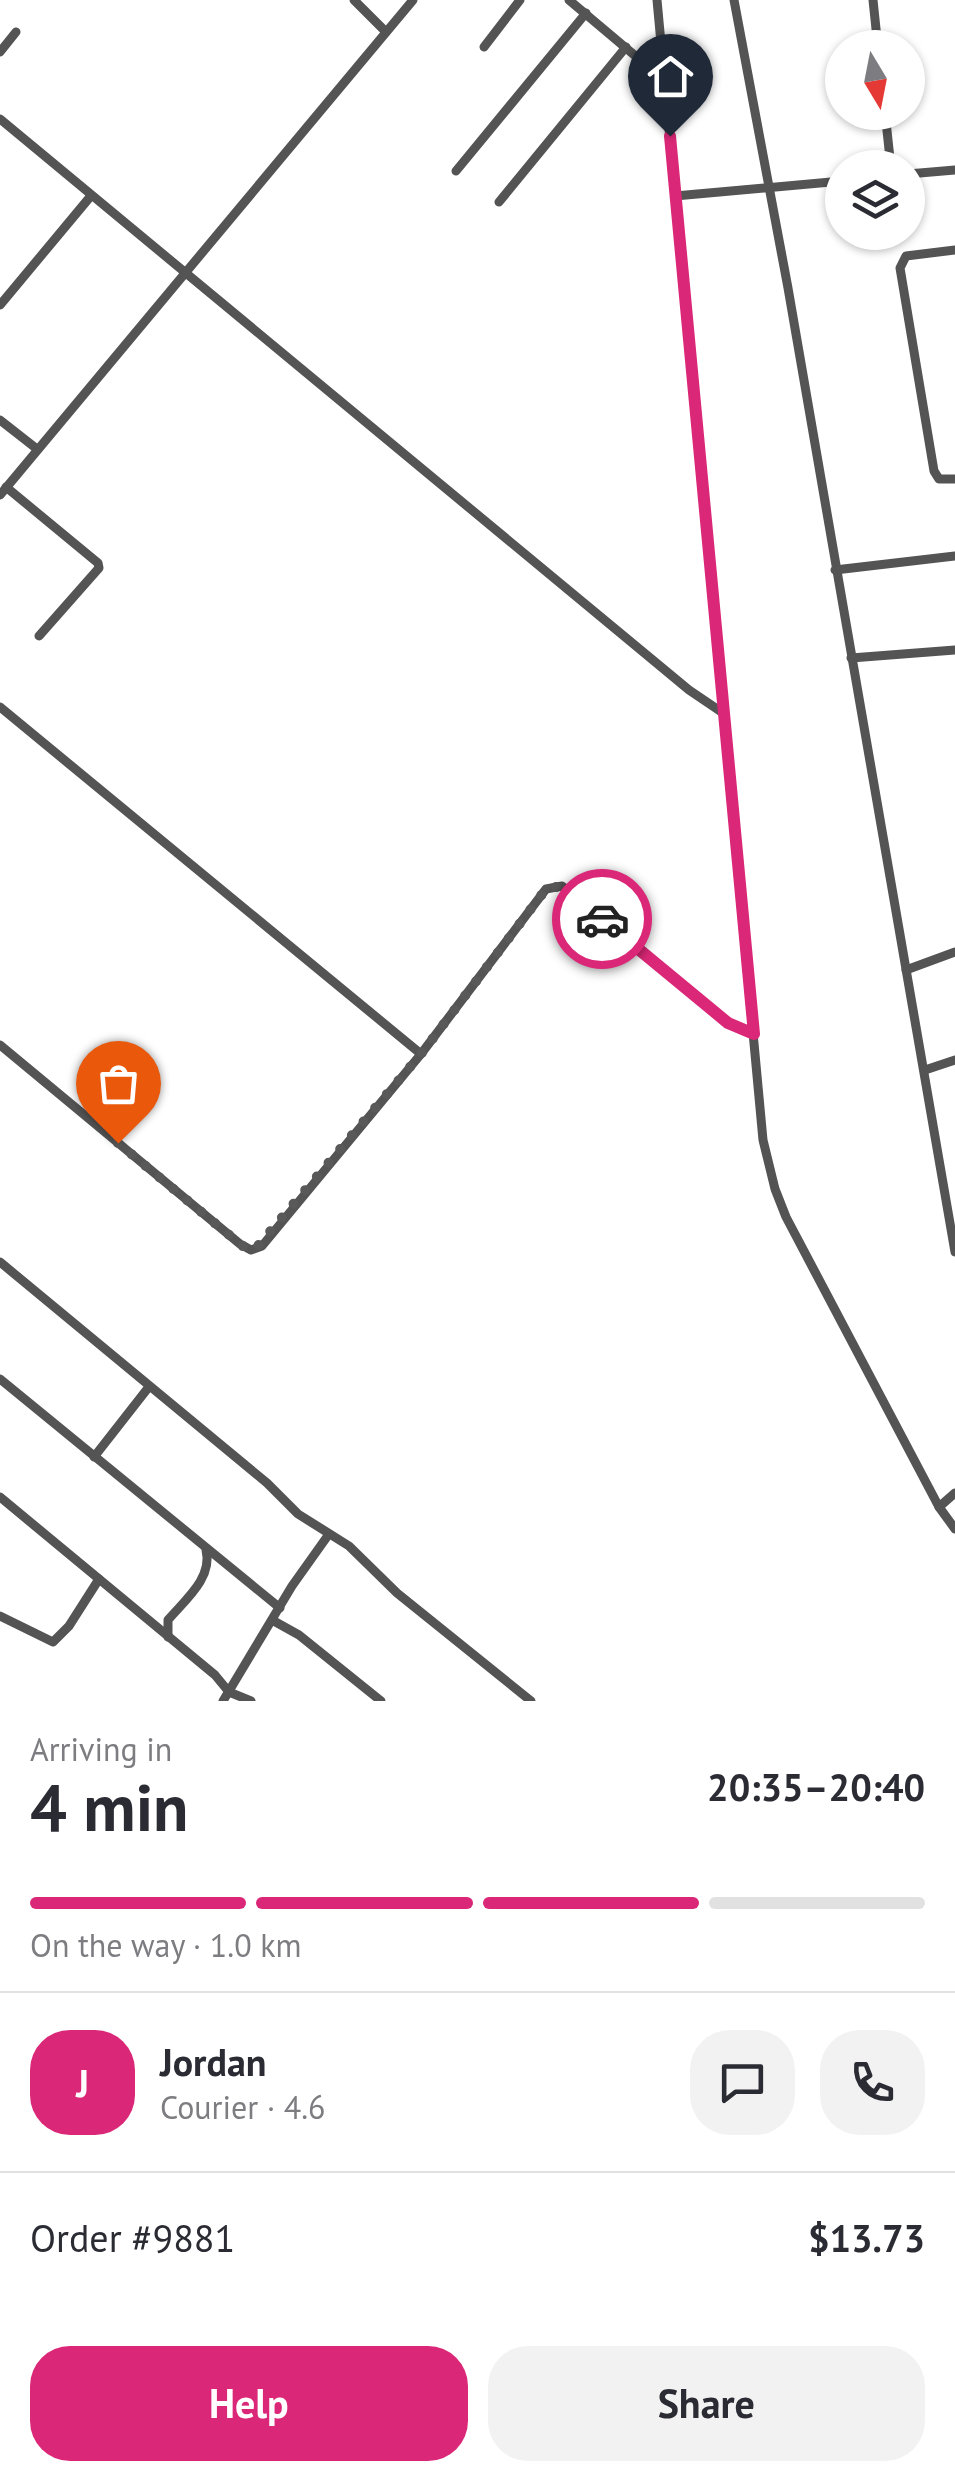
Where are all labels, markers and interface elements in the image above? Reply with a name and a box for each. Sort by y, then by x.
north arrow [825,30,925,130]
map controls [825,30,925,250]
pin [628,34,713,137]
icon: home [643,49,698,104]
button: layers [825,150,925,250]
courier [552,869,652,969]
icon: car [575,892,630,947]
pin [76,1041,161,1144]
icon: bag [91,1056,146,1111]
text: Arriving in [30,1728,172,1770]
text: 20:35–20:40 [707,1762,925,1811]
text: 4 min [30,1765,189,1849]
text: On the way · 1.0 km [30,1924,301,1966]
button: chat [690,2030,795,2135]
button: phone [820,2030,925,2135]
text: Jordan [160,2037,266,2086]
text: J [76,2058,89,2107]
text: Courier · 4.6 [160,2086,326,2128]
text: Order #9881 [30,2213,235,2262]
text: $13.73 [808,2213,925,2262]
button: Help [30,2346,468,2461]
button: Share [488,2346,925,2461]

